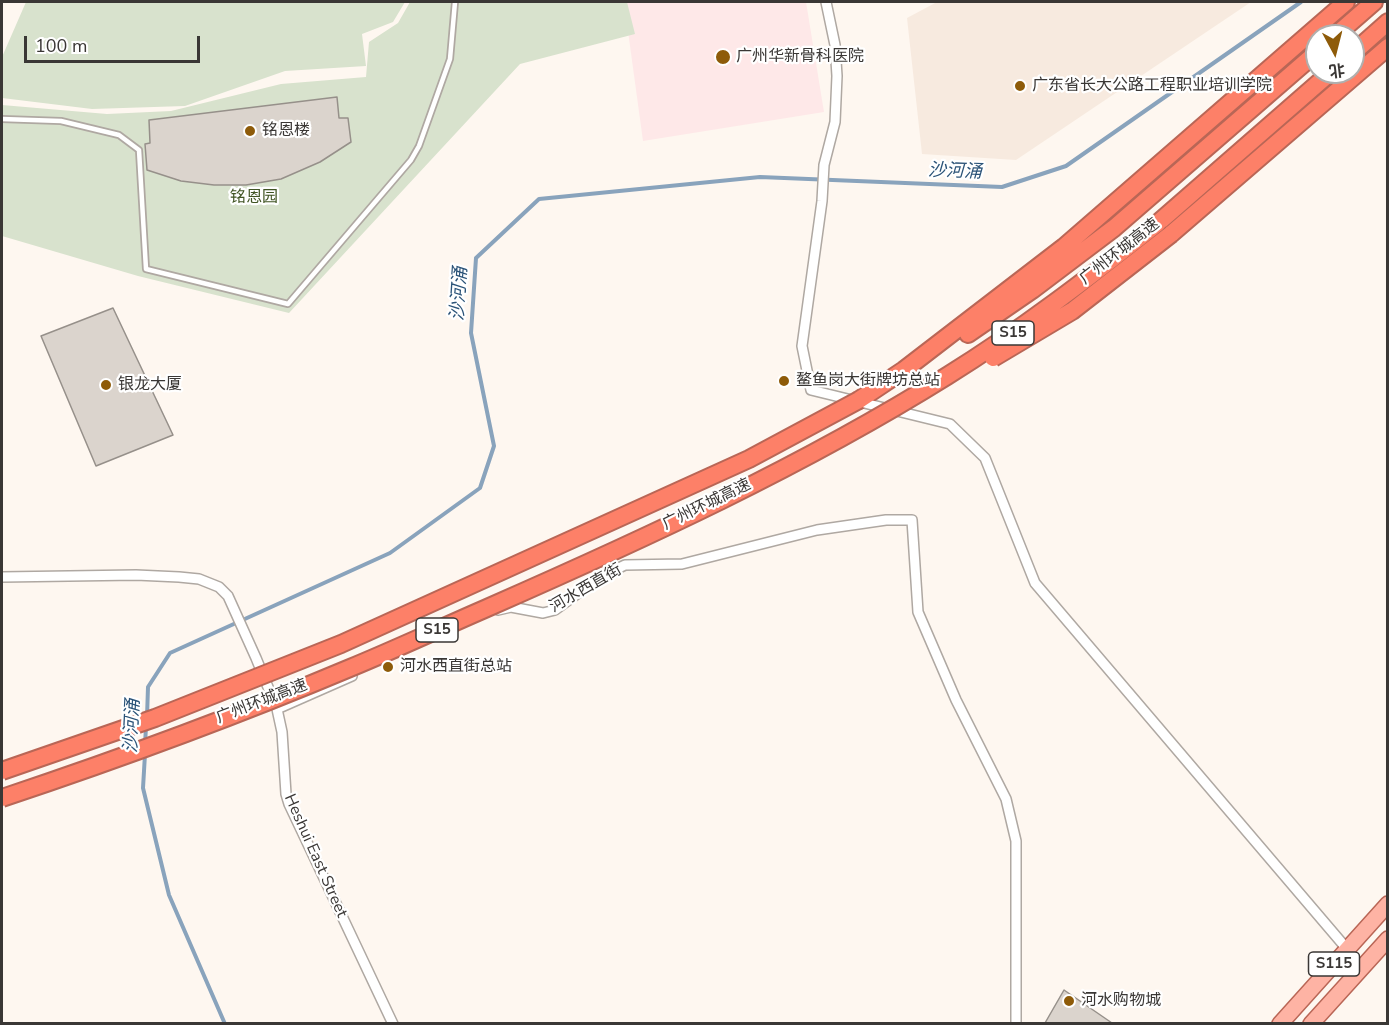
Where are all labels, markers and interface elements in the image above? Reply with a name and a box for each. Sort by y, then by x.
scale bar [27,24,202,62]
north arrow [1305,24,1365,84]
text: 100 m [35,34,87,58]
place label: 广州华新骨科医院 [736,47,864,67]
marker: 广州华新骨科医院 [714,48,732,66]
text: 北 [1328,58,1346,82]
place label: 广东省长大公路工程职业培训学院 [1032,76,1272,96]
marker: 广东省长大公路工程职业培训学院 [1013,79,1027,93]
place label: 铭恩楼 [262,121,310,141]
marker: 铭恩楼 [243,124,257,138]
water label: 沙河涌 [928,160,982,184]
park label: 铭恩园 [230,188,278,208]
street label: 广州环城高速 [1076,215,1164,289]
water label: 沙河涌 [447,266,473,322]
road number: S15 [992,321,1034,345]
place label: 鳌鱼岗大街牌坊总站 [796,371,940,391]
marker: 鳌鱼岗大街牌坊总站 [777,374,791,388]
place label: 银龙大厦 [118,375,182,395]
marker: 银龙大厦 [99,378,113,392]
street label: 广州环城高速 [660,475,754,535]
street label: 河水西直街 [547,561,625,617]
road number: S15 [416,618,458,642]
place label: 河水西直街总站 [400,657,512,677]
marker: 河水西直街总站 [381,660,395,674]
street label: 广州环城高速 [214,676,310,728]
water label: 沙河涌 [121,698,145,754]
street label: Heshui East Street [279,791,351,921]
road number: S115 [1308,952,1360,976]
place label: 河水购物城 [1081,991,1161,1011]
marker: 河水购物城 [1062,994,1076,1008]

